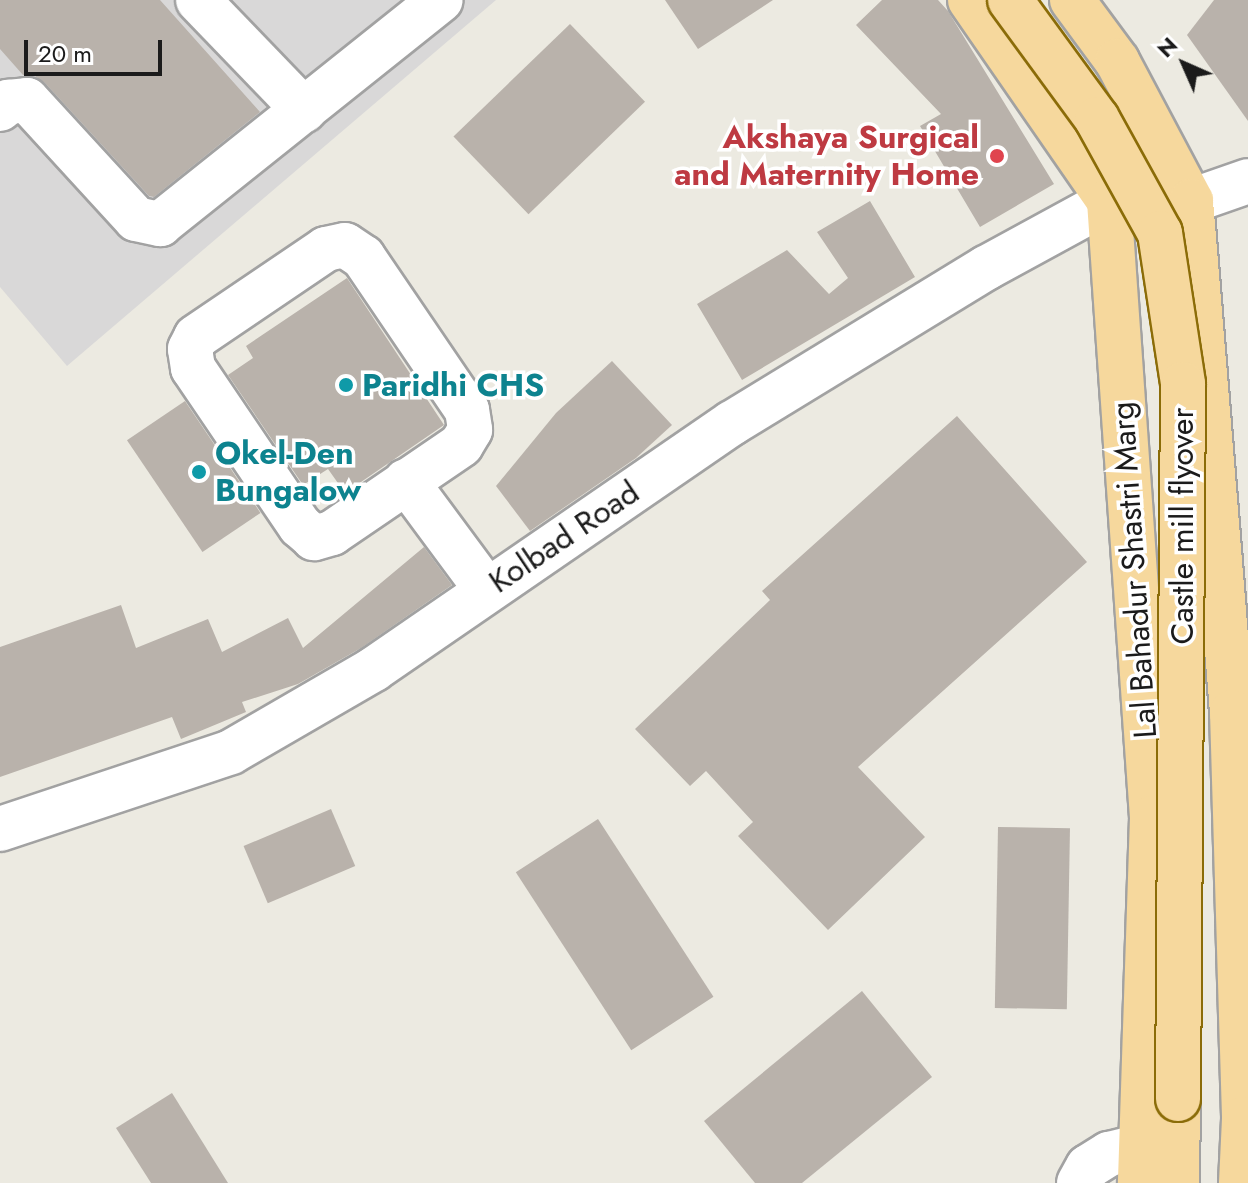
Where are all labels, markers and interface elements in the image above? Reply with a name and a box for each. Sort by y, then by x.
scale bar [28,24,166,74]
north arrow [1144,24,1224,104]
text: N [1150,30,1185,65]
text: 20 m [38,36,92,71]
place label: Akshaya Surgical and Maternity Home [674,119,979,194]
marker: Akshaya Surgical and Maternity Home [986,145,1008,167]
place label: Paridhi CHS [362,366,544,404]
marker: Paridhi CHS [337,376,355,394]
street label: Lal Bahadur Shastri Marg [1103,401,1165,739]
street label: Castle mill flyover [1163,407,1201,645]
place label: Okel-Den Bungalow [215,435,361,510]
marker: Okel-Den Bungalow [190,463,208,481]
street label: Kolbad Road [482,473,646,601]

